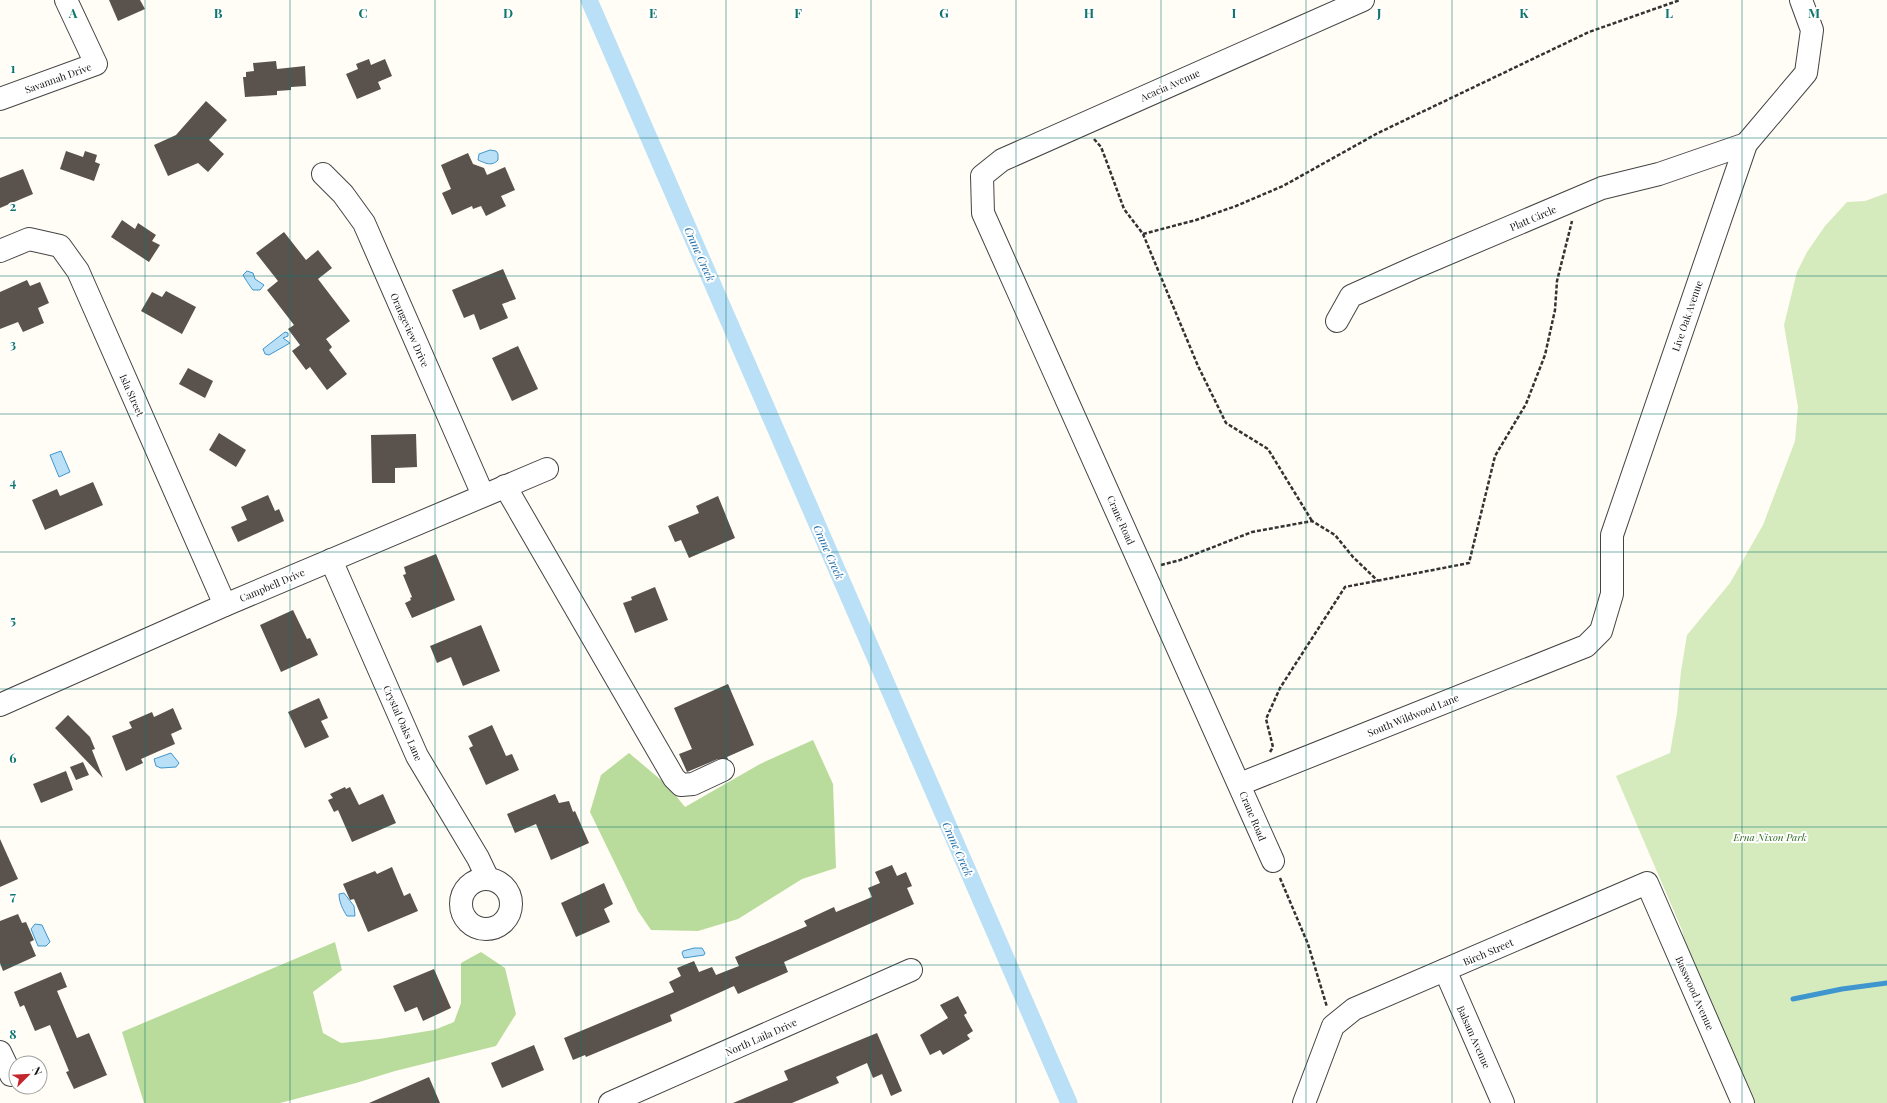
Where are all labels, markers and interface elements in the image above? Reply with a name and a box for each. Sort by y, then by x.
text: A [68,4,78,21]
text: B [214,4,223,21]
text: C [358,4,368,21]
text: D [503,4,513,21]
text: E [649,4,657,21]
text: F [794,4,802,21]
text: G [939,4,949,21]
text: H [1084,4,1094,21]
text: I [1232,4,1237,21]
text: J [1376,4,1382,21]
text: K [1519,4,1529,21]
text: L [1665,4,1673,21]
text: M [1808,4,1820,21]
text: 1 [11,59,16,76]
street label: Savannah Drive [23,59,93,97]
street label: Acacia Avenue [1137,66,1202,105]
text: 2 [10,197,17,214]
street label: Platt Circle [1508,202,1558,234]
water label: Crane Creek [681,224,719,284]
street label: Live Oak Avenue [1668,279,1706,353]
street label: Orangeview Drive [387,291,433,369]
text: 3 [10,335,16,352]
street label: Isla Street [116,372,148,419]
text: 4 [10,473,17,490]
street label: Crane Road [1104,493,1138,547]
water label: Crane Creek [810,522,848,582]
street label: Campbell Drive [237,565,307,605]
text: 5 [10,611,16,628]
street label: Crystal Oaks Lane [380,683,426,763]
street label: South Wildwood Lane [1365,690,1461,740]
text: 6 [9,749,17,766]
street label: Crane Road [1236,789,1270,843]
water label: Crane Creek [939,819,977,879]
park label: Erna Nixon Park [1732,830,1807,844]
text: 7 [10,887,16,904]
street label: Birch Street [1461,935,1516,969]
street label: Basswood Avenue [1672,954,1718,1032]
street label: Balsam Avenue [1454,1003,1494,1071]
street label: North Laila Drive [723,1015,799,1059]
text: 8 [9,1025,17,1042]
north arrow [8,1055,48,1095]
text: N [29,1064,46,1077]

